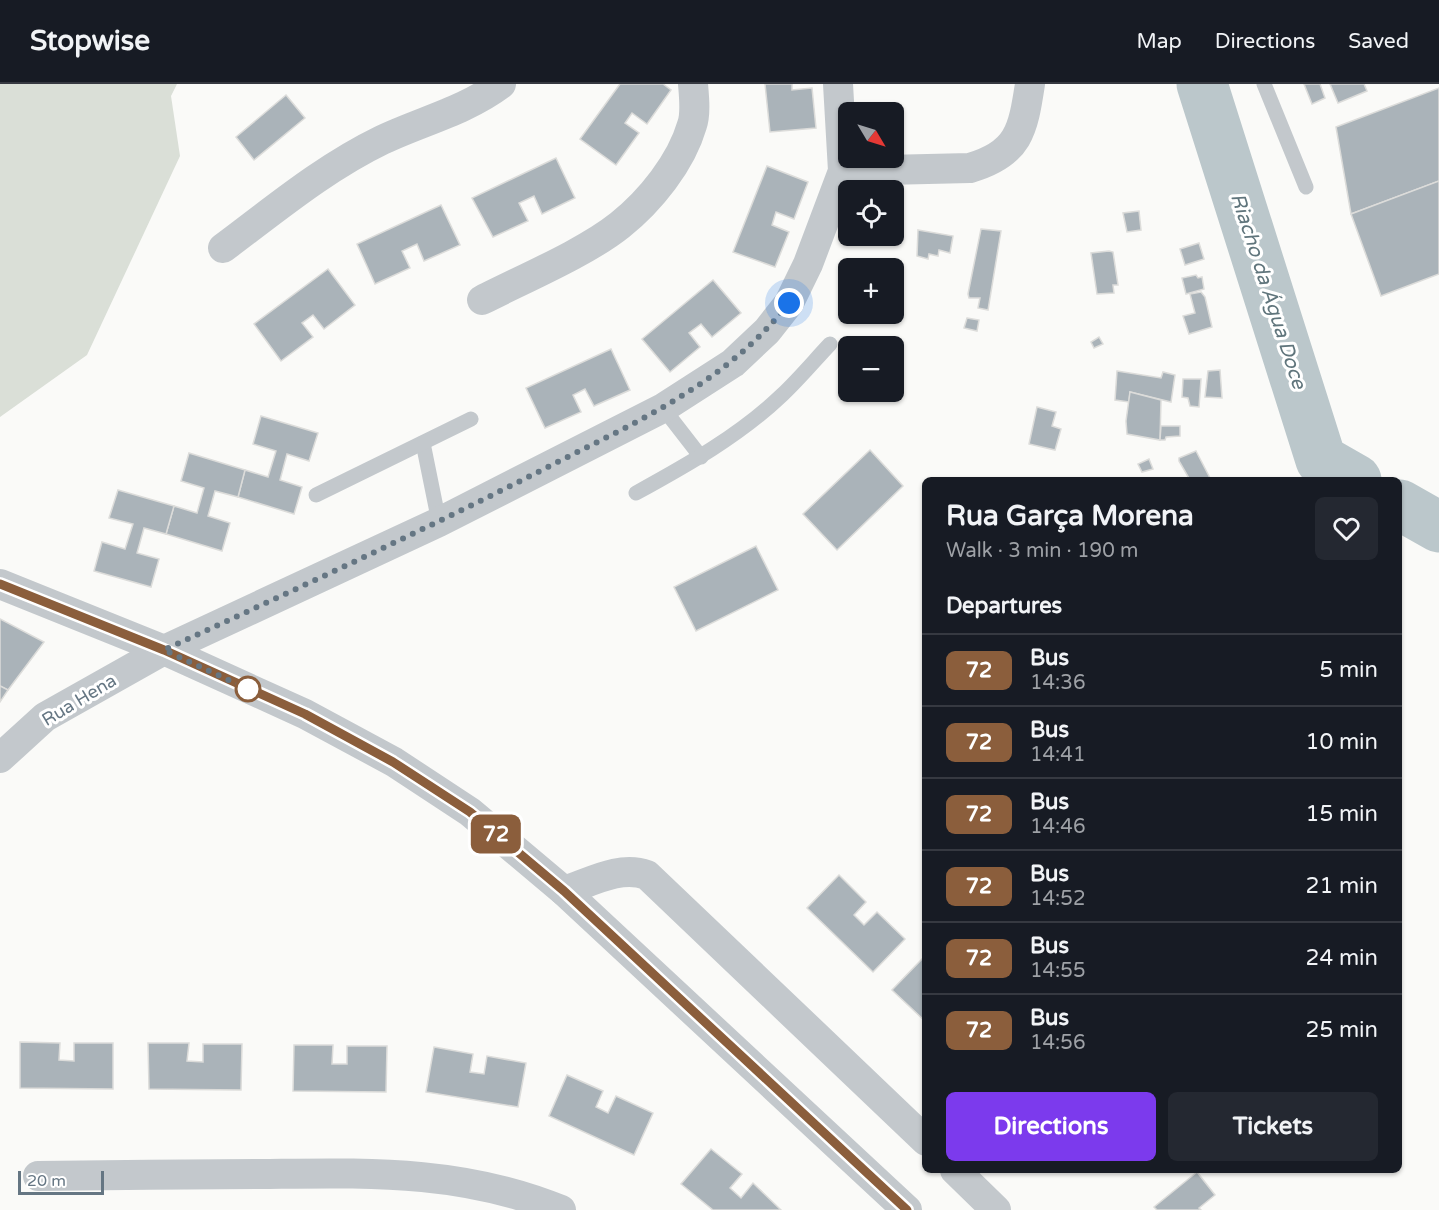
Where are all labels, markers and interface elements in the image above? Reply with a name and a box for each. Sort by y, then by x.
text: Stopwise [30,24,150,58]
text: Map [1136,29,1182,54]
text: Directions [1215,29,1315,54]
text: Saved [1348,29,1409,54]
north arrow [838,102,904,168]
map controls [838,102,904,402]
button: locate [838,180,904,246]
water label: Riacho da Água Doce [1225,190,1312,393]
button: + [838,258,904,324]
your location [774,288,804,318]
button: − [838,336,904,402]
button: heart [1315,497,1378,560]
text: Rua Garça Morena [946,499,1194,533]
text: Walk · 3 min · 190 m [946,539,1138,563]
text: Departures [946,593,1062,619]
text: Bus [1030,645,1069,671]
text: 5 min [1319,657,1378,683]
text: 72 [966,658,992,683]
street label: Rua Hena [38,669,120,731]
text: 14:36 [1030,671,1085,695]
unlabelled marker [235,676,261,702]
text: Bus [1030,717,1069,743]
text: 10 min [1306,729,1378,755]
text: 72 [966,730,992,755]
text: 14:41 [1030,743,1085,767]
text: Bus [1030,789,1069,815]
text: 15 min [1306,801,1378,827]
text: 72 [966,802,992,827]
line badge: 72 [469,814,523,854]
text: 14:46 [1030,815,1085,839]
text: 72 [483,822,509,847]
text: Bus [1030,861,1069,887]
text: 21 min [1306,873,1378,899]
text: 72 [966,874,992,899]
text: 14:52 [1030,887,1085,911]
text: Bus [1030,933,1069,959]
text: 24 min [1306,945,1378,971]
text: 72 [966,946,992,971]
text: 14:55 [1030,959,1085,983]
text: Bus [1030,1005,1069,1031]
text: 25 min [1306,1017,1378,1043]
text: 72 [966,1018,992,1043]
text: 14:56 [1030,1031,1085,1055]
button: Directions [946,1092,1156,1161]
button: Tickets [1168,1092,1378,1161]
scale bar [18,1168,104,1196]
text: 20 m [27,1171,66,1191]

